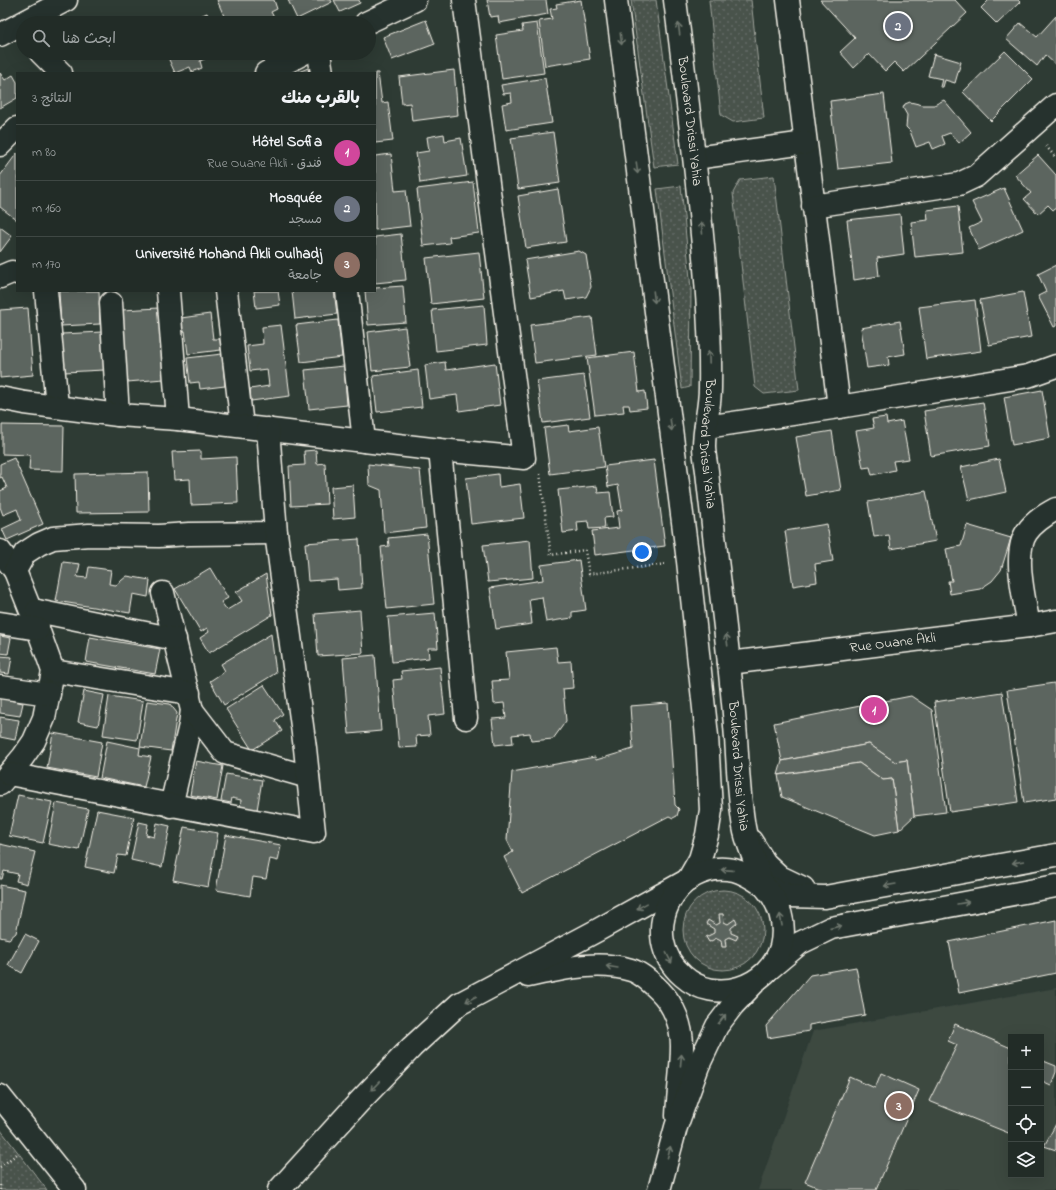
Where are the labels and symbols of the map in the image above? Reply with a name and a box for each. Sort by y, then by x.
pin: 2 [885,11,911,41]
one-way arrow [675,23,682,36]
one-way arrow [617,32,624,45]
street label: Boulevard Drissi Yahia [672,54,708,187]
one-way arrow [633,161,641,174]
one-way arrow [698,222,705,235]
one-way arrow [650,290,658,303]
one-way arrow [706,351,713,364]
street label: Boulevard Drissi Yahia [693,378,722,510]
one-way arrow [667,419,674,432]
your location [632,542,652,562]
street label: Rue Ouane Akli [849,627,937,659]
one-way arrow [723,633,730,646]
pin: 1 [861,695,887,725]
street label: Boulevard Drissi Yahia [722,699,755,832]
one-way arrow [1012,858,1025,866]
one-way arrow [721,866,734,873]
one-way arrow [884,882,897,890]
one-way arrow [956,899,969,907]
one-way arrow [636,902,648,910]
one-way arrow [777,913,785,926]
one-way arrow [829,923,842,931]
one-way arrow [666,952,673,964]
one-way arrow [606,963,619,971]
one-way arrow [465,995,477,1003]
one-way arrow [718,1014,727,1025]
one-way arrow [677,1054,684,1067]
one-way arrow [371,1080,380,1090]
pin: 3 [886,1091,912,1121]
one-way arrow [666,1146,673,1159]

